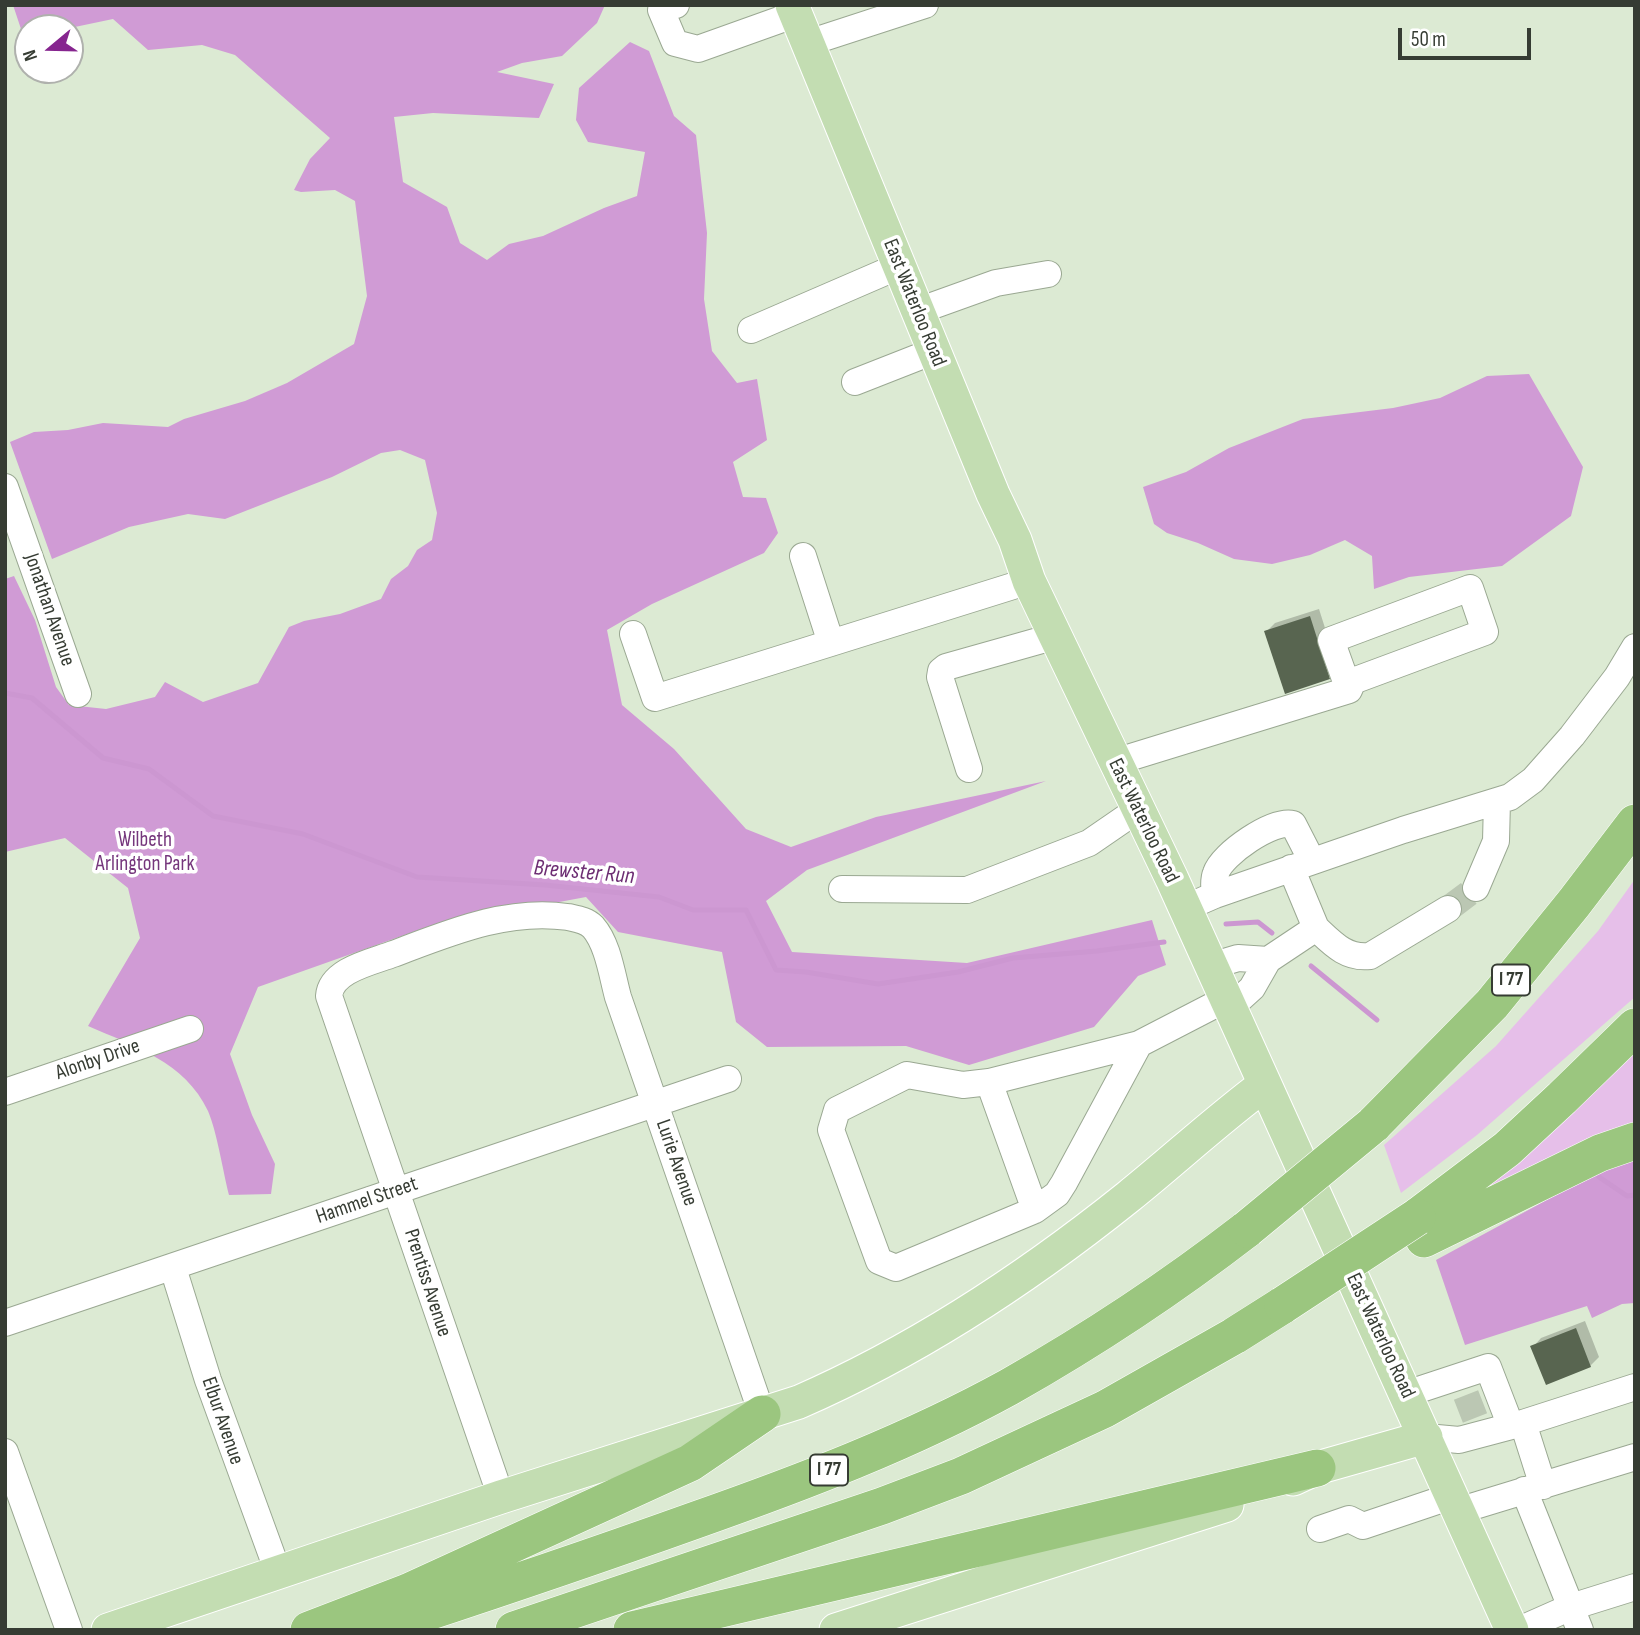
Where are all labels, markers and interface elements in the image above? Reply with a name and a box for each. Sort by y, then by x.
north arrow [14,14,84,84]
scale bar [1402,14,1535,58]
text: 50 m [1411,27,1446,52]
text: N [18,47,43,64]
street label: East Waterloo Road [877,236,951,370]
street label: Jonathan Avenue [18,550,80,670]
street label: East Waterloo Road [1102,755,1184,887]
park label: Wilbeth Arlington Park [96,828,194,878]
water label: Brewster Run [533,855,635,891]
road number: I 77 [1492,964,1530,996]
street label: Alonby Drive [53,1034,143,1086]
street label: Lurie Avenue [649,1117,703,1209]
street label: Hammel Street [313,1172,421,1230]
street label: Prentiss Avenue [398,1226,456,1340]
street label: East Waterloo Road [1340,1269,1420,1403]
street label: Elbur Avenue [195,1374,249,1468]
road number: I 77 [810,1454,848,1486]

